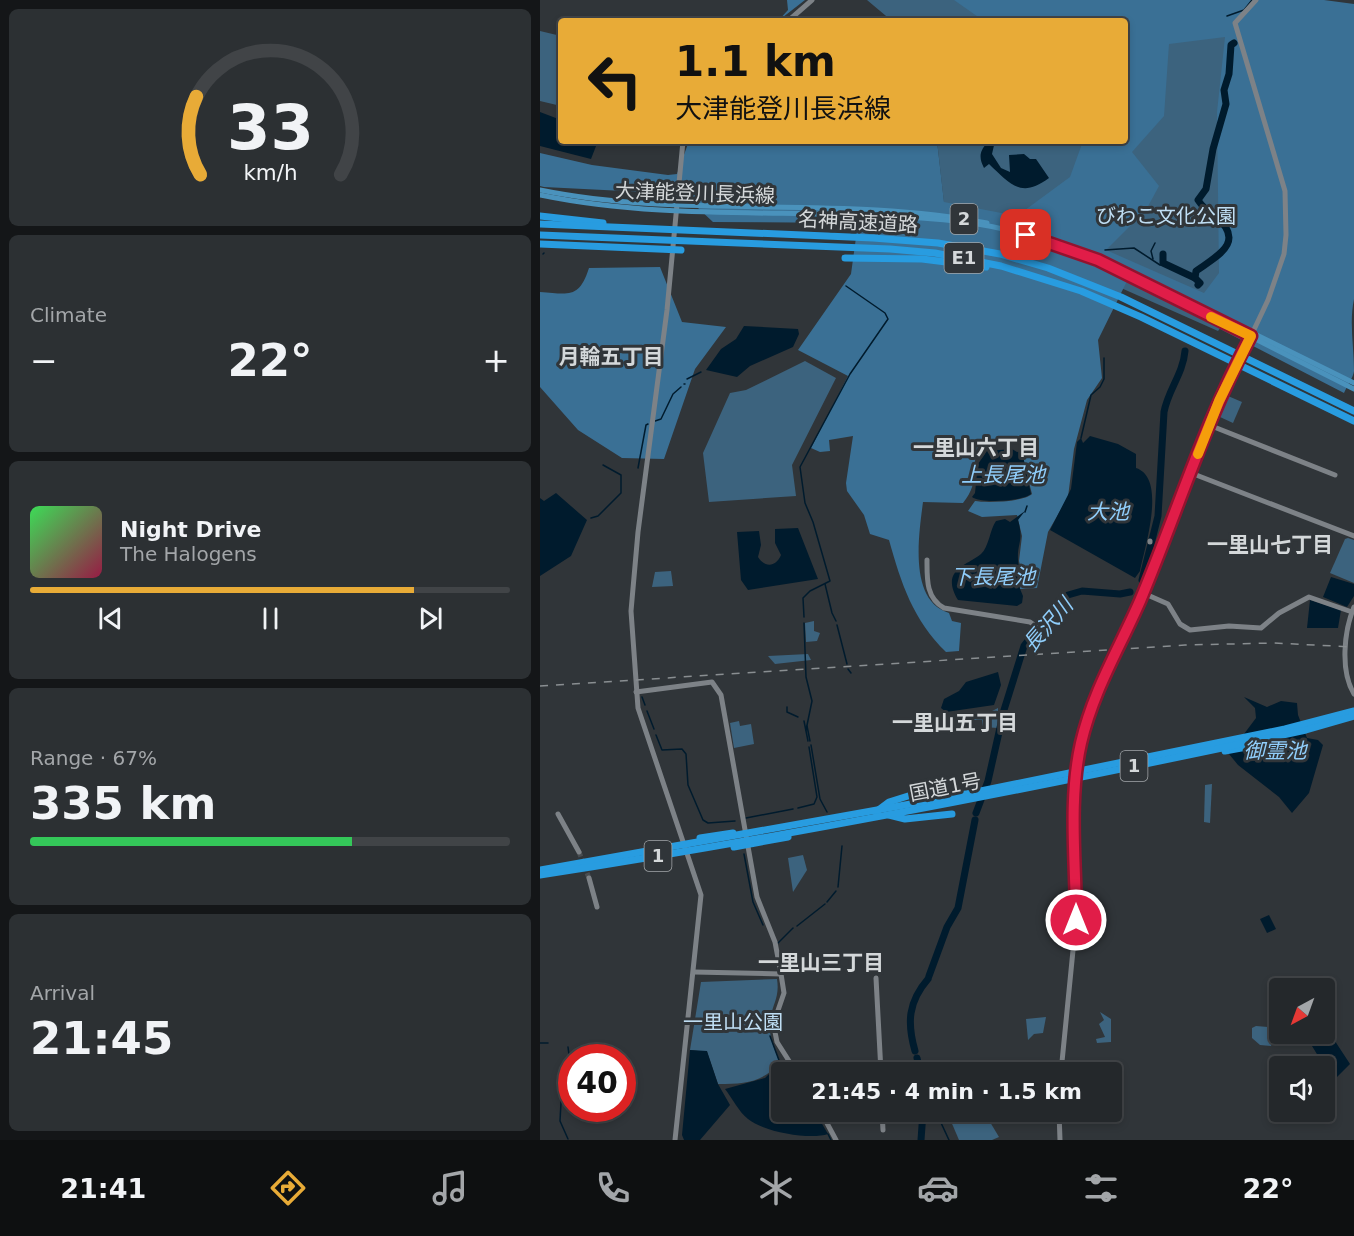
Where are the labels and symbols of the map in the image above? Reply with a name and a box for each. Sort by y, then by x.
street label: 大津能登川長浜線 [615,178,775,208]
road number: 2 [950,204,978,234]
park label: びわこ文化公園 [1096,204,1236,228]
street label: 名神高速道路 [797,207,919,237]
pin [1000,209,1051,260]
road number: E1 [944,243,984,273]
district label: 月輪五丁目 [559,345,664,369]
district label: 一里山六丁目 [913,436,1039,460]
water label: 上長尾池 [961,463,1047,487]
water label: 大池 [1087,500,1131,524]
district label: 一里山七丁目 [1207,533,1333,557]
water label: 下長尾池 [951,565,1037,589]
water label: 長沢川 [1018,592,1079,657]
district label: 一里山五丁目 [892,711,1018,735]
water label: 御霊池 [1244,739,1308,763]
road number: 1 [1120,751,1148,781]
street label: 国道1号 [907,768,983,806]
road number: 1 [644,841,672,871]
position arrow [1044,888,1108,952]
district label: 一里山三丁目 [758,951,884,975]
north arrow [1269,978,1335,1044]
park label: 一里山公園 [683,1010,783,1034]
speed limit sign: 40 [558,1044,636,1122]

